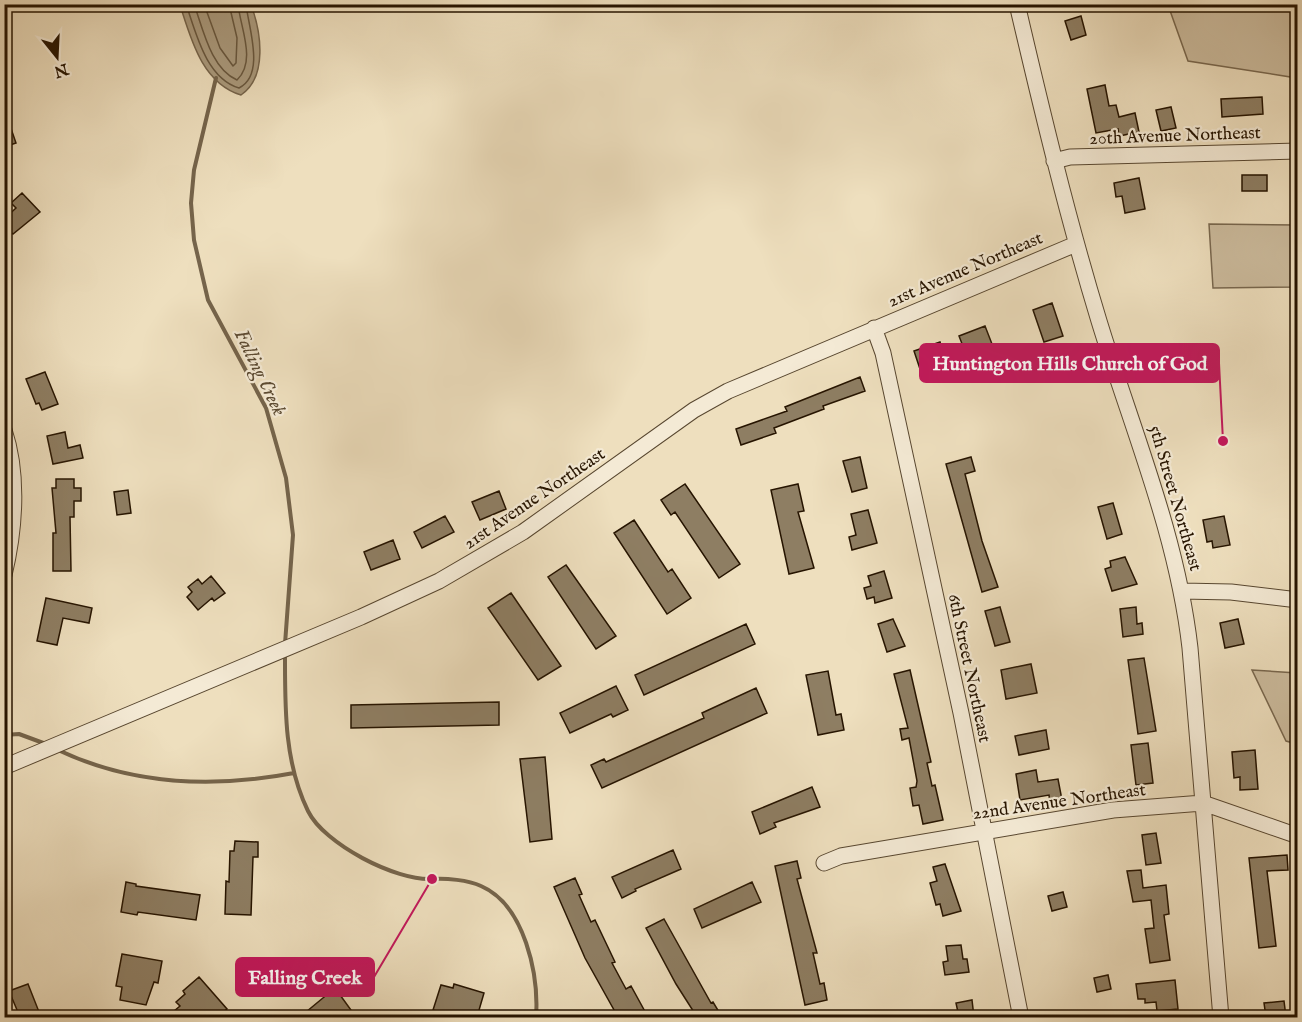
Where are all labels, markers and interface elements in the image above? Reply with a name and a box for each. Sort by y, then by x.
north arrow [27,27,87,87]
text: N [51,57,72,81]
street label: 20th Avenue Northeast [1089,122,1261,151]
street label: 21st Avenue Northeast [885,227,1047,313]
water label: Falling Creek [227,325,291,421]
callout: Huntington Hills Church of God [920,344,1219,382]
text: Huntington Hills Church of God [933,352,1209,377]
street label: 5th Street Northeast [1143,423,1206,574]
street label: 21st Avenue Northeast [460,443,610,555]
street label: 6th Street Northeast [942,592,996,745]
street label: 22nd Avenue Northeast [971,779,1147,826]
callout: Falling Creek [236,958,374,996]
text: Falling Creek [248,966,363,991]

